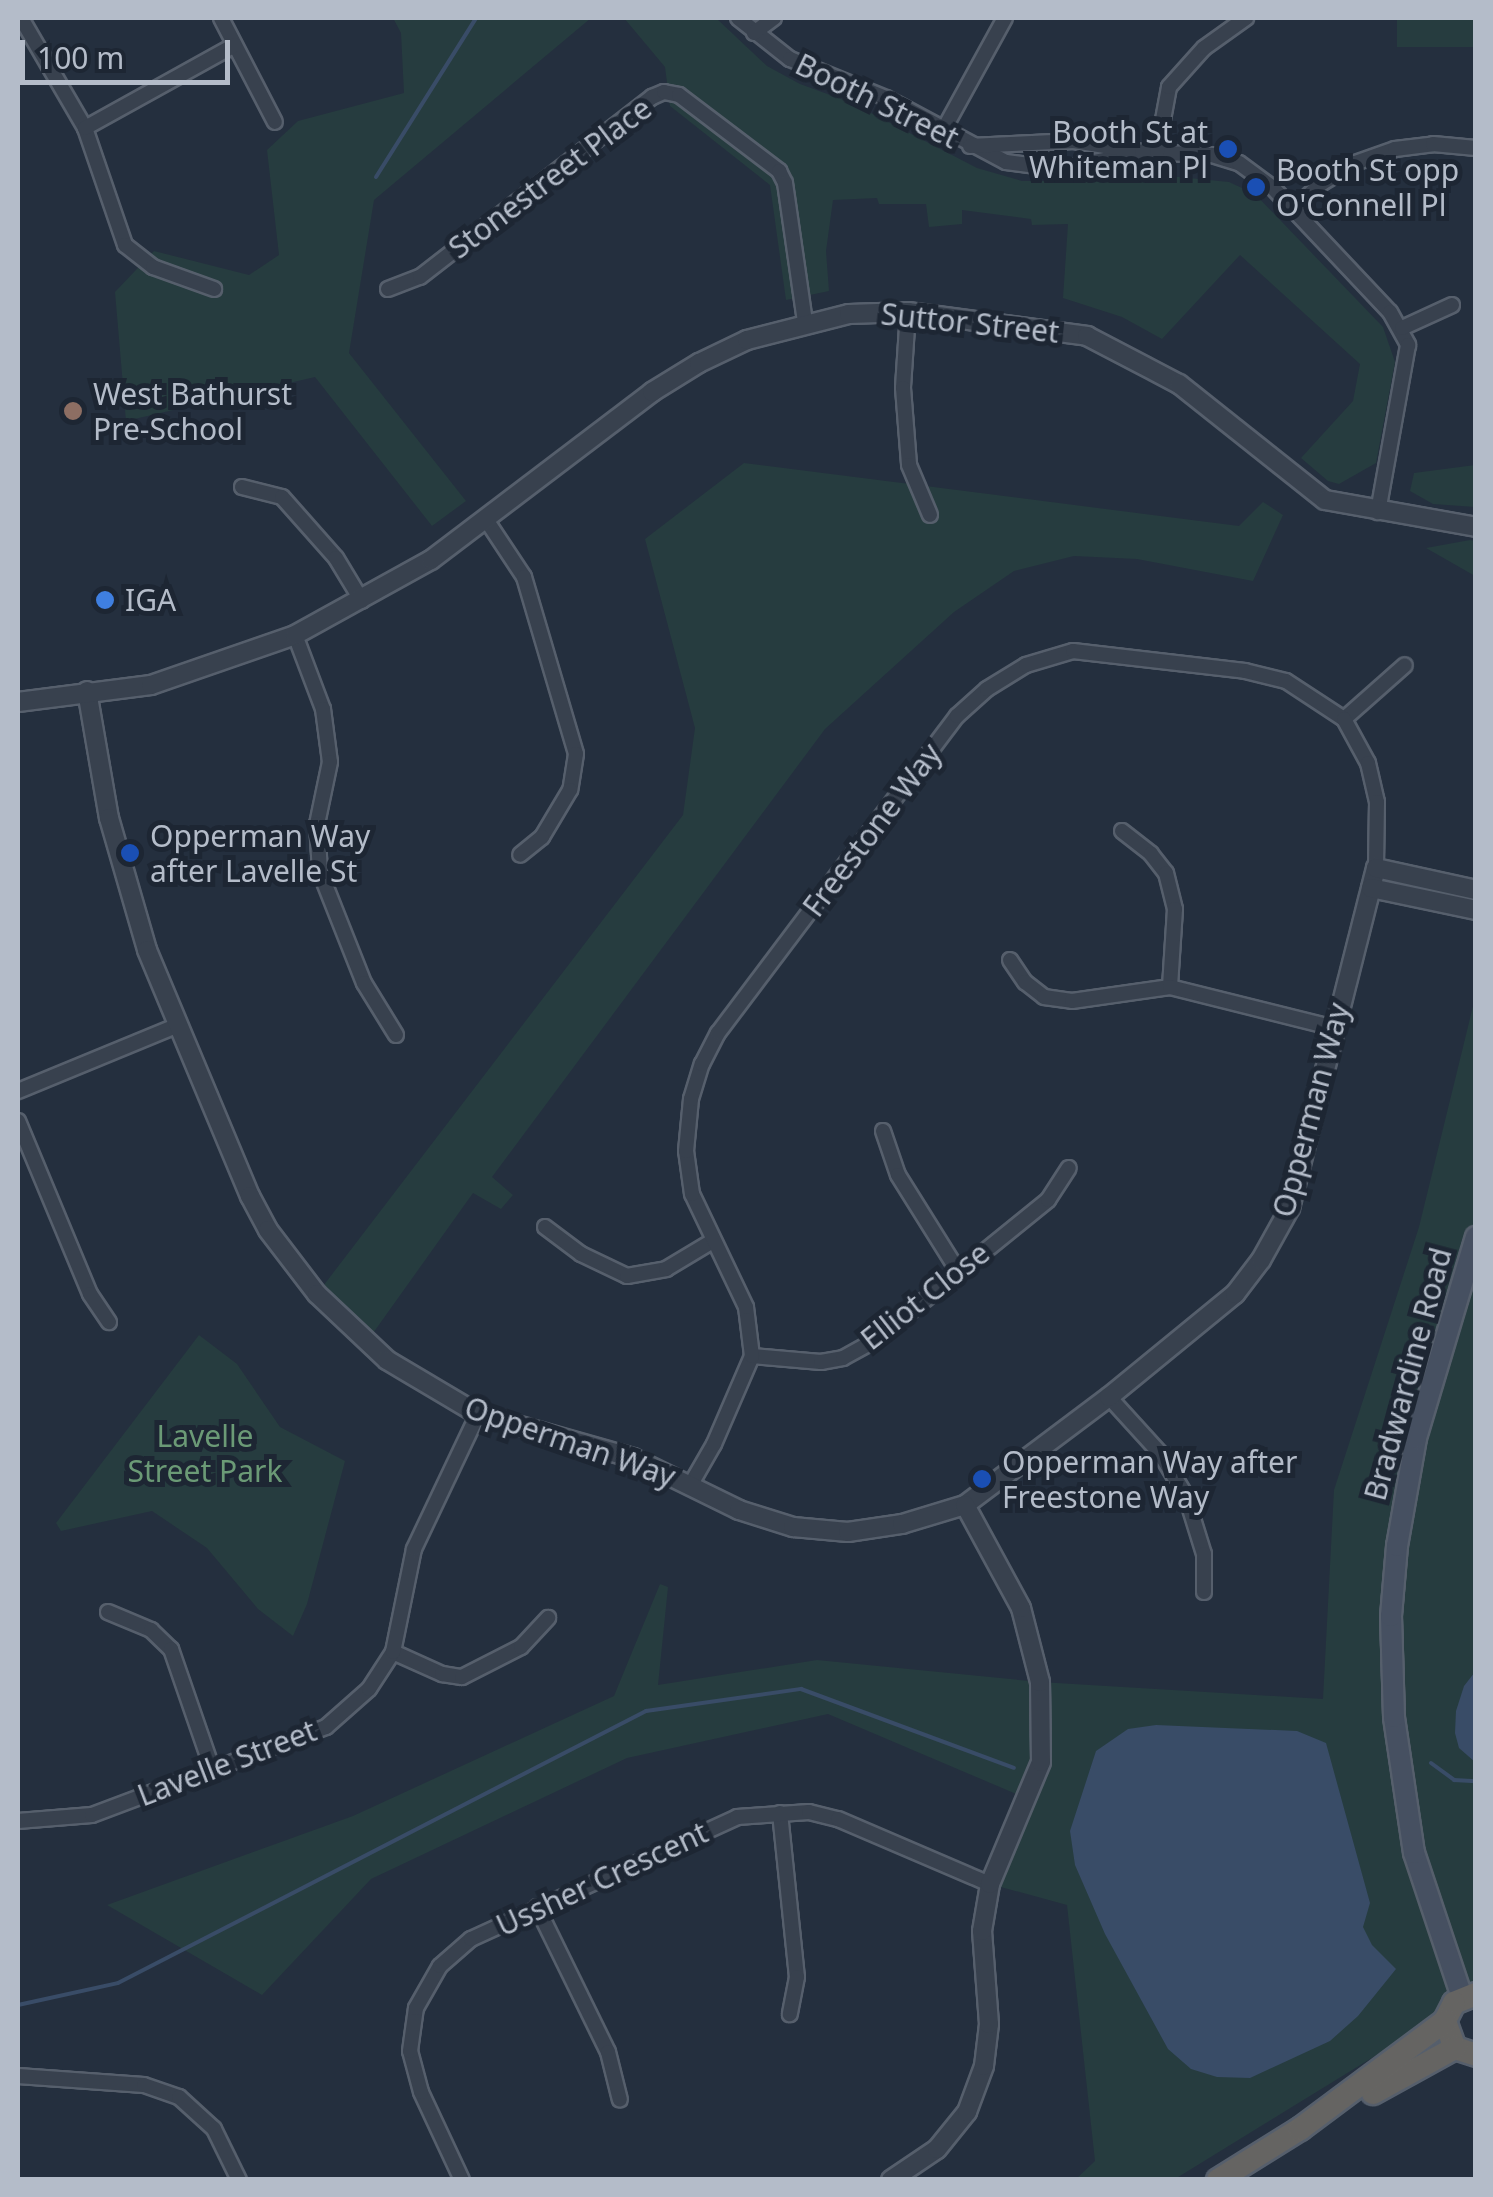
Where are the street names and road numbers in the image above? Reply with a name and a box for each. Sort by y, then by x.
street label: Booth Street [790,46,964,156]
street label: Stonestreet Place [442,90,658,266]
street label: Suttor Street [879,296,1061,350]
street label: Freestone Way [795,736,949,924]
street label: Opperman Way [1265,999,1357,1221]
street label: Elliot Close [854,1235,996,1357]
street label: Bradwardine Road [1357,1244,1459,1504]
street label: Opperman Way [460,1389,680,1495]
street label: Lavelle Street [132,1712,322,1814]
street label: Ussher Crescent [491,1814,713,1944]

